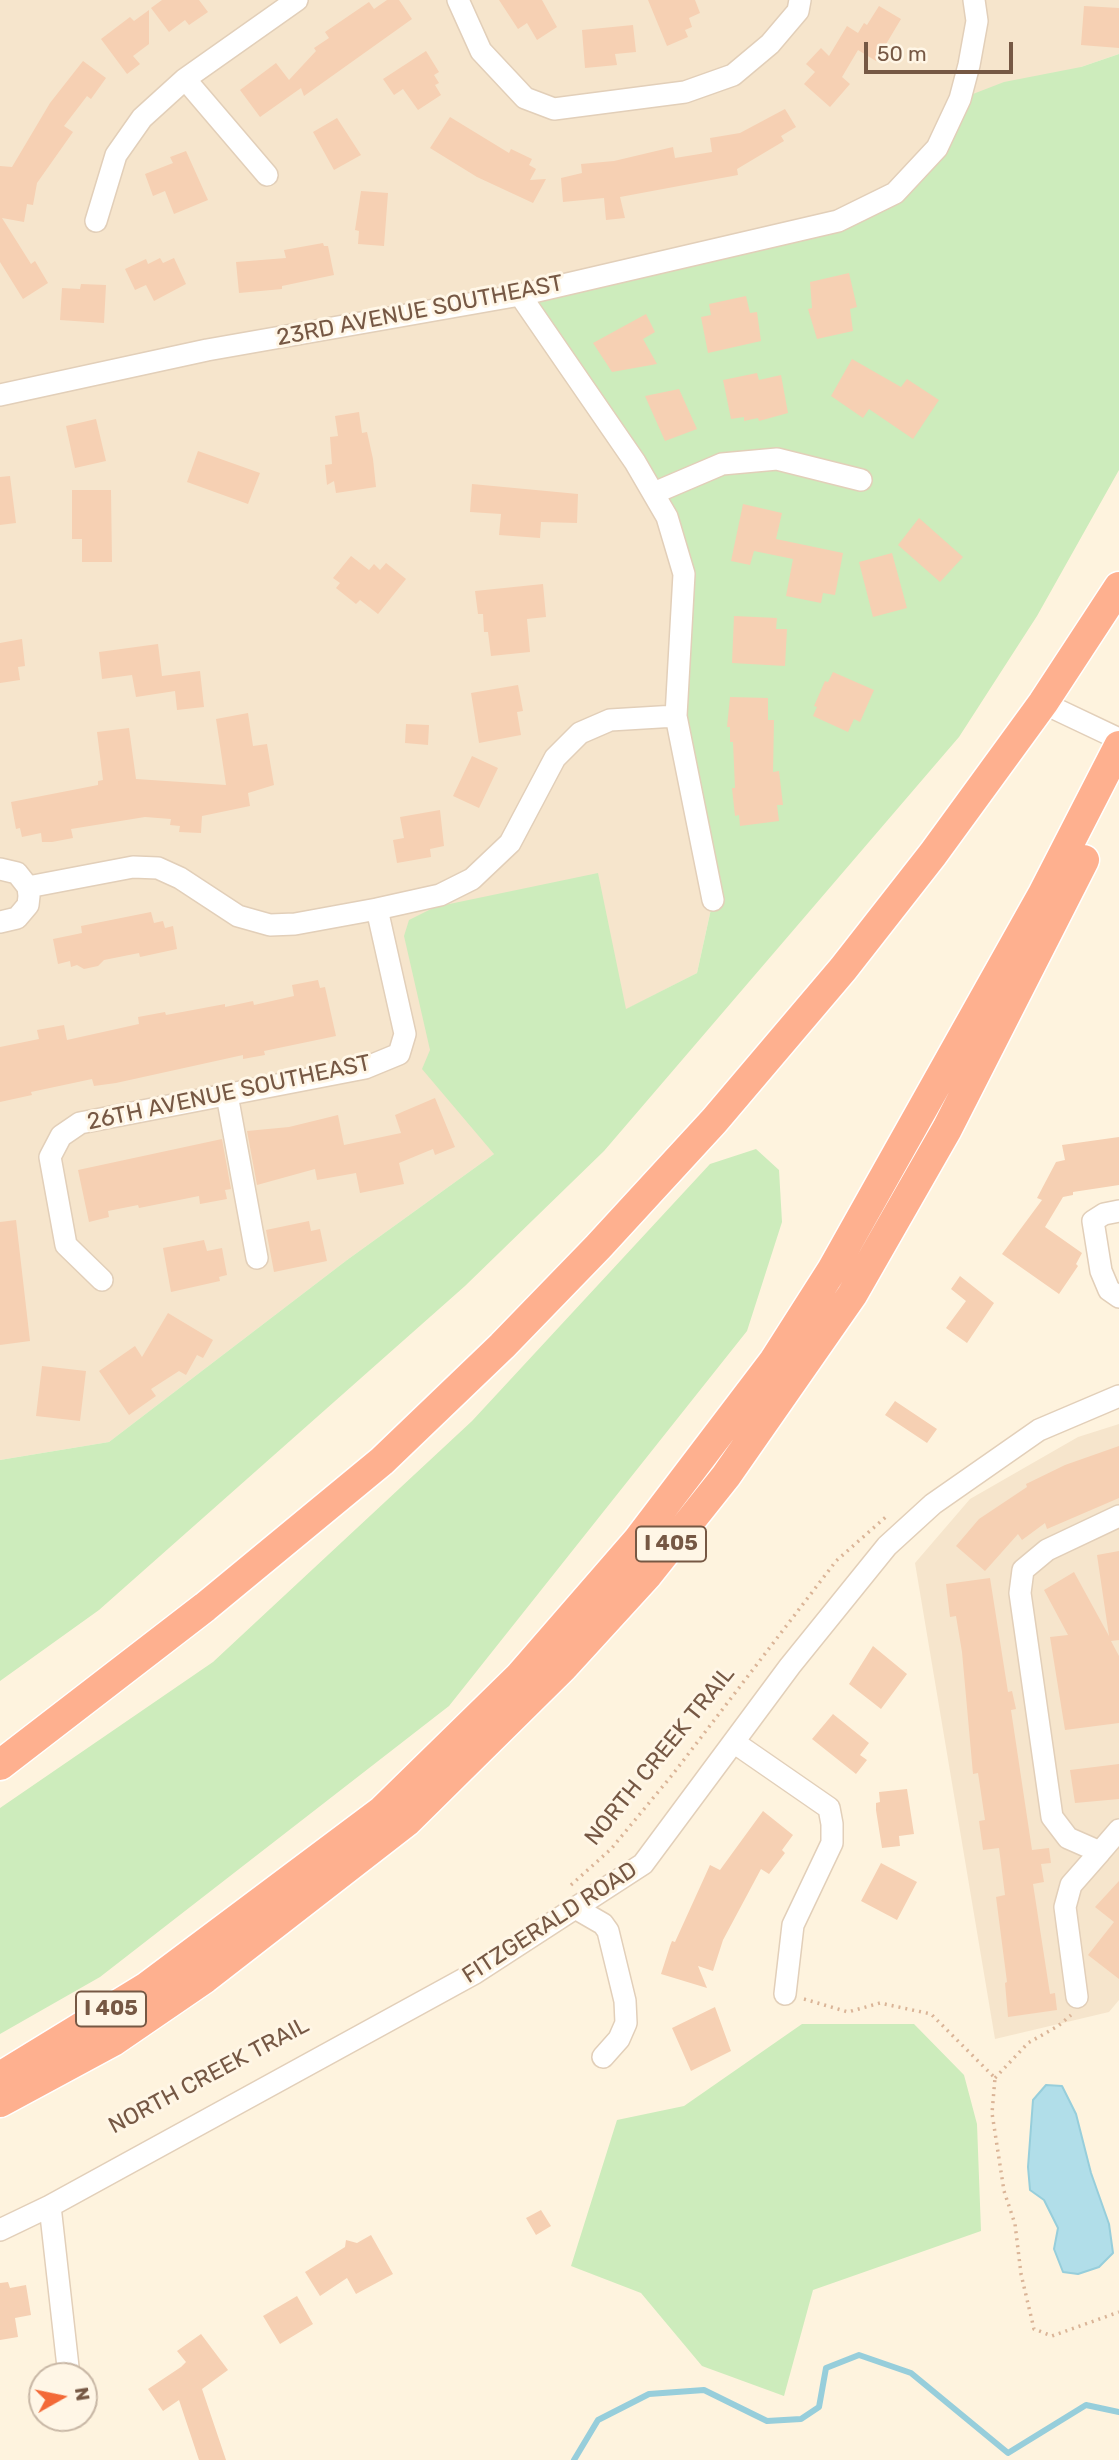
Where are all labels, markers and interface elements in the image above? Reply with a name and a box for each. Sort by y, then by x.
scale bar [867,28,1016,72]
text: 50 m [877,41,927,66]
street label: 23RD AVENUE SOUTHEAST [274,270,566,352]
street label: 26TH AVENUE SOUTHEAST [85,1049,373,1137]
road number: I 405 [636,1526,706,1562]
street label: NORTH CREEK TRAIL [579,1661,741,1851]
street label: FITZGERALD ROAD [457,1856,643,1990]
road number: I 405 [76,1992,146,2026]
street label: NORTH CREEK TRAIL [104,2012,314,2140]
north arrow [28,2362,98,2432]
text: N [70,2385,95,2402]

